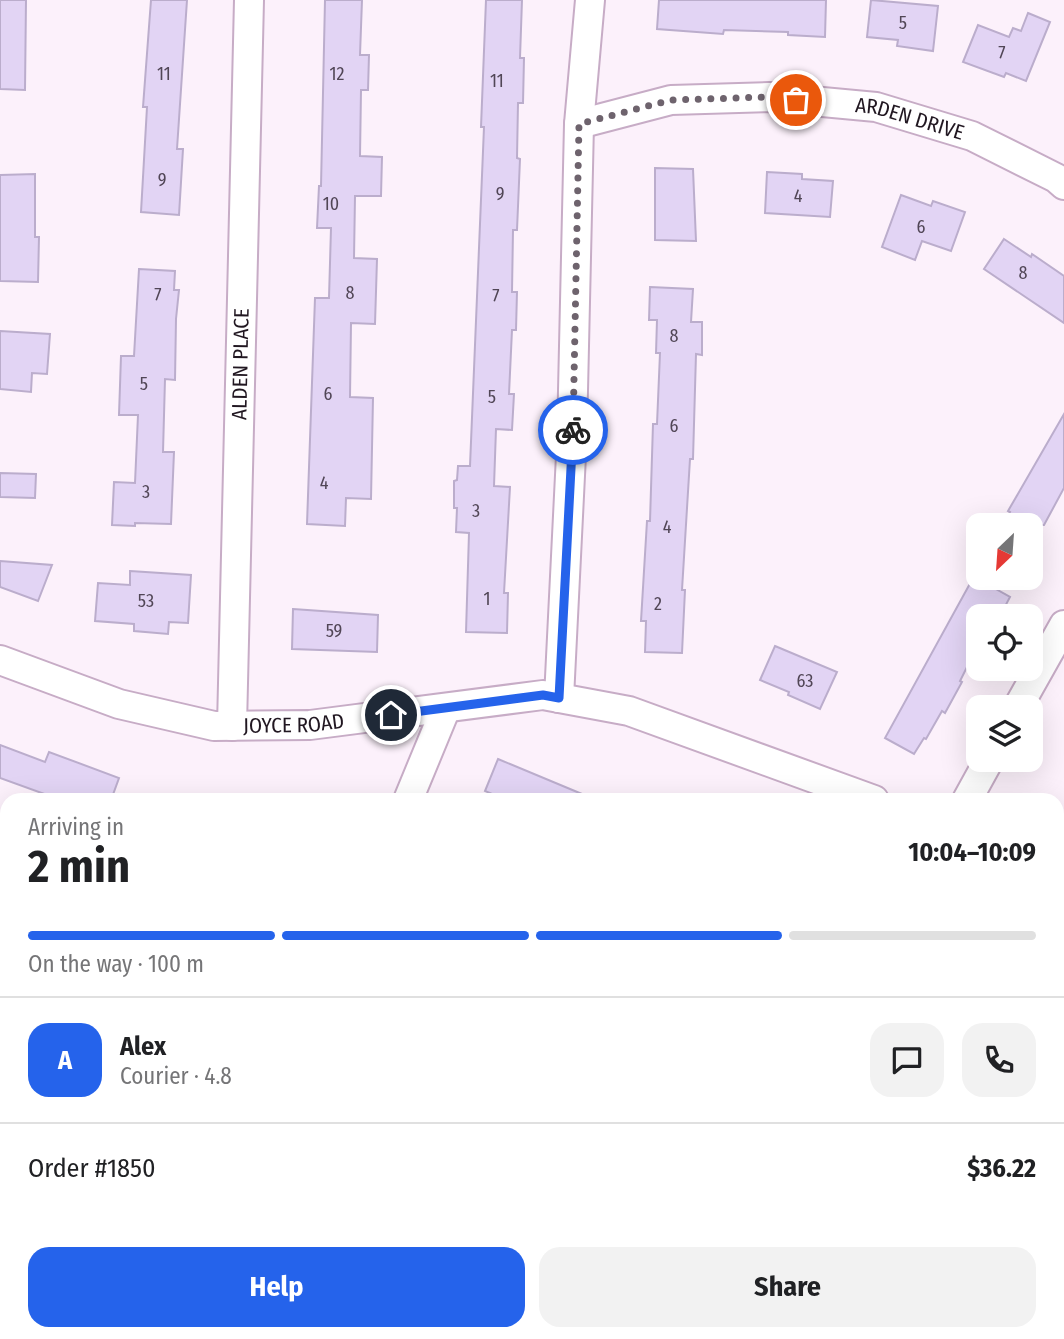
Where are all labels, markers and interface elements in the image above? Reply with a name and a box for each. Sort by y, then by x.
house number: 5 [899,12,907,34]
house number: 7 [998,42,1006,64]
house number: 11 [157,63,171,85]
house number: 12 [330,63,345,85]
house number: 11 [490,70,504,92]
pin [766,70,826,130]
icon: bag [777,81,815,119]
street label: ARDEN DRIVE [854,92,967,146]
house number: 9 [158,169,166,191]
house number: 9 [496,183,504,205]
house number: 4 [794,185,803,207]
house number: 10 [323,193,339,215]
house number: 6 [917,216,926,238]
house number: 8 [1019,262,1028,284]
house number: 8 [346,282,355,304]
house number: 7 [154,284,162,306]
house number: 7 [492,285,500,307]
street label: ALDEN PLACE [226,308,255,420]
house number: 8 [670,325,679,347]
house number: 5 [140,373,148,395]
house number: 6 [324,383,333,405]
house number: 5 [488,386,496,408]
courier [538,395,608,465]
icon: bike [554,411,592,449]
house number: 6 [670,415,679,437]
house number: 4 [320,472,329,494]
house number: 3 [142,481,150,503]
house number: 3 [472,500,480,522]
north arrow [966,513,1043,590]
map controls [966,513,1043,772]
house number: 4 [663,516,672,538]
house number: 1 [483,588,491,610]
house number: 53 [138,590,154,612]
house number: 2 [654,593,662,615]
button: locate [966,604,1043,681]
house number: 59 [326,620,342,642]
house number: 63 [797,670,813,692]
pin [361,685,421,745]
button: layers [966,695,1043,772]
icon: home [372,696,410,734]
street label: JOYCE ROAD [243,708,346,739]
text: Arriving in [28,813,124,841]
text: 10:04–10:09 [908,837,1036,868]
text: 2 min [28,839,130,894]
text: On the way · 100 m [28,950,204,978]
button: chat [870,1023,944,1097]
button: phone [962,1023,1036,1097]
text: Alex [120,1031,166,1062]
text: A [58,1045,72,1076]
text: Courier · 4.8 [120,1062,232,1090]
text: Order #1850 [28,1153,156,1184]
text: $36.22 [967,1153,1036,1184]
button: Help [28,1247,525,1327]
button: Share [539,1247,1036,1327]

